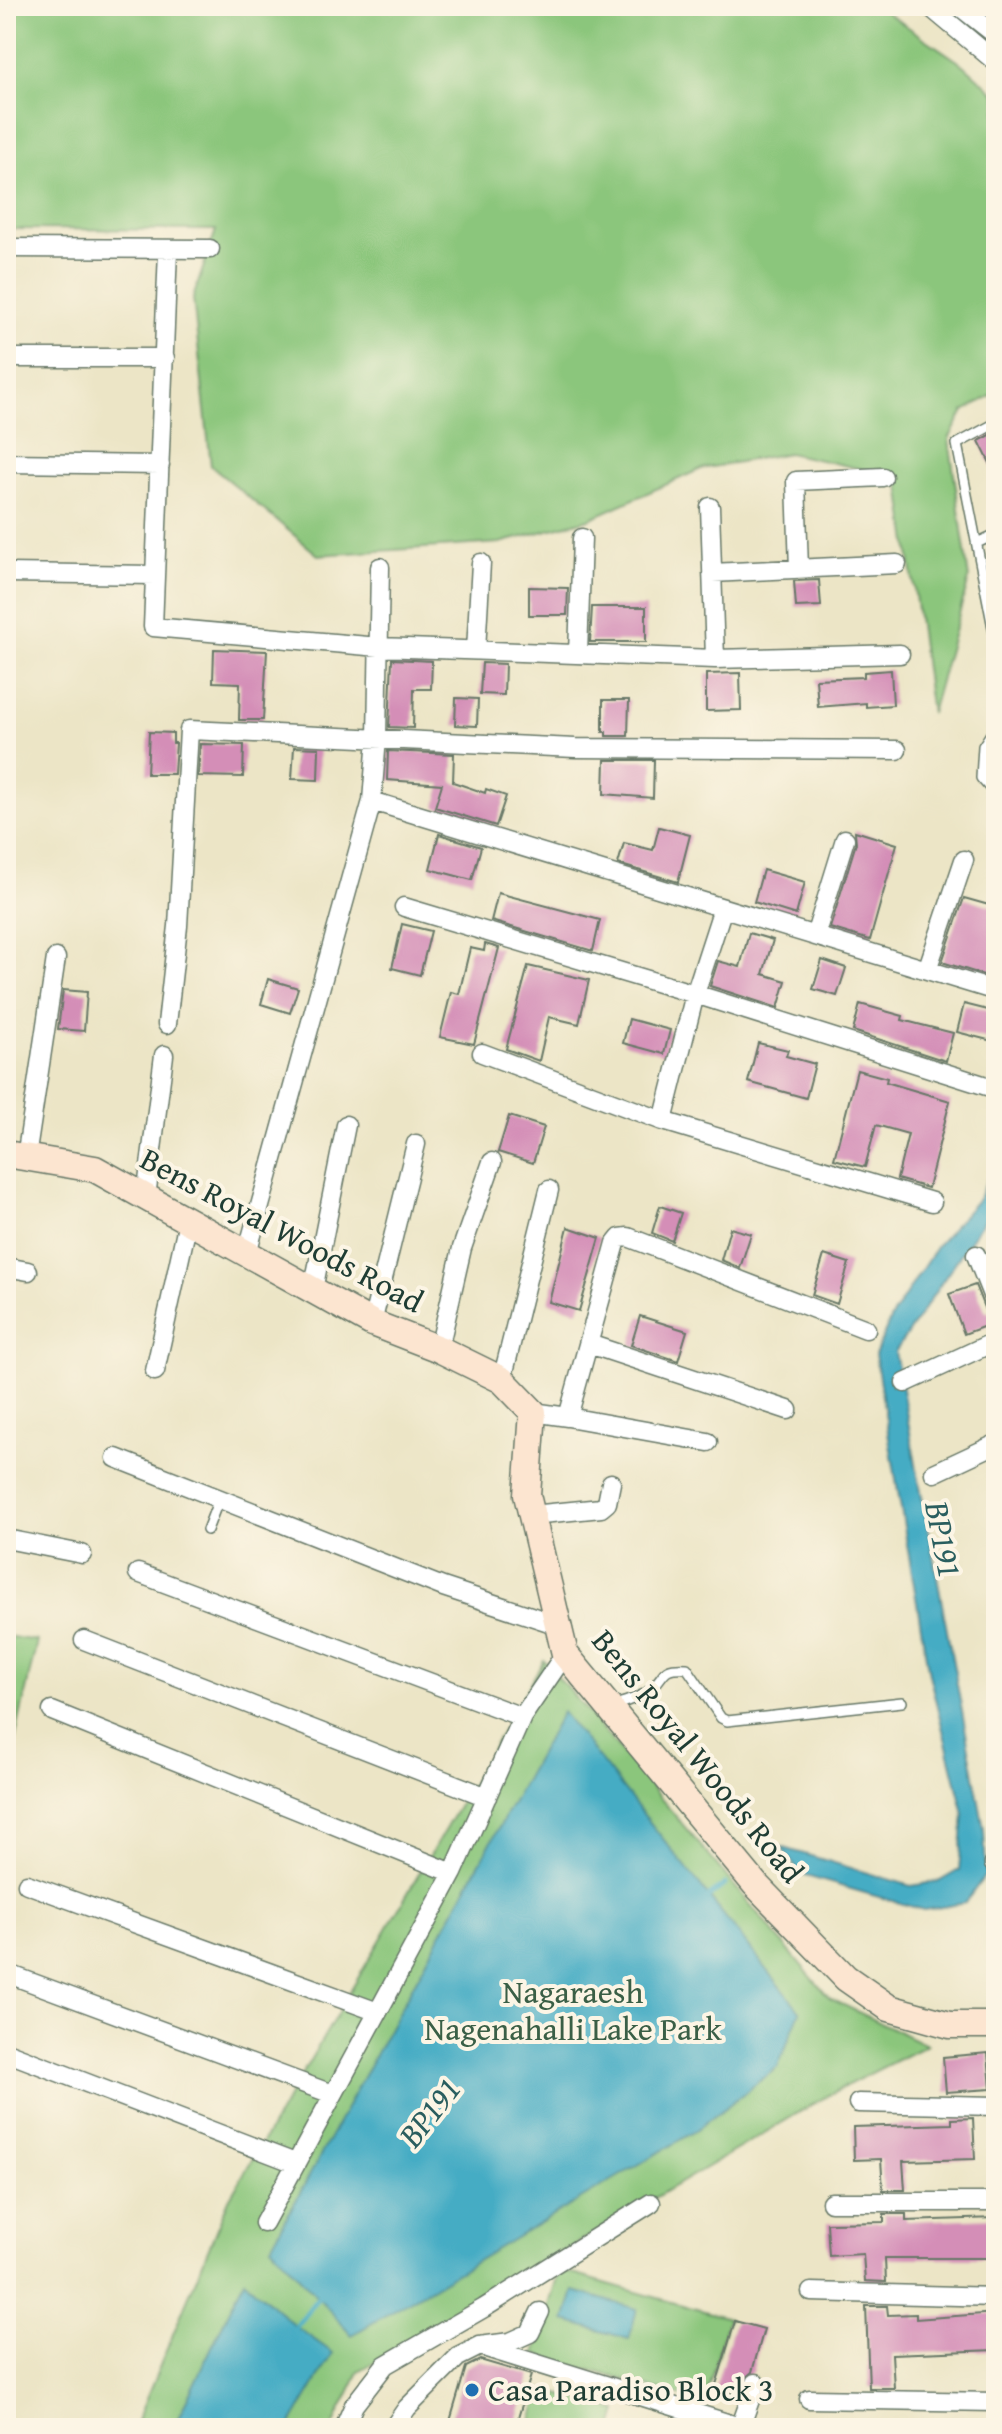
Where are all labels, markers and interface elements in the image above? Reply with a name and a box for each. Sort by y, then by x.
street label: Bens Royal Woods Road [132,1135,432,1324]
water label: BP191 [913,1496,976,1581]
street label: Bens Royal Woods Road [581,1619,816,1893]
park label: Nagaraesh Nagenahalli Lake Park [424,1968,722,2052]
water label: BP191 [385,2066,471,2158]
place label: Casa Paradiso Block 3 [488,2366,774,2413]
marker: Casa Paradiso Block 3 [463,2381,481,2399]

